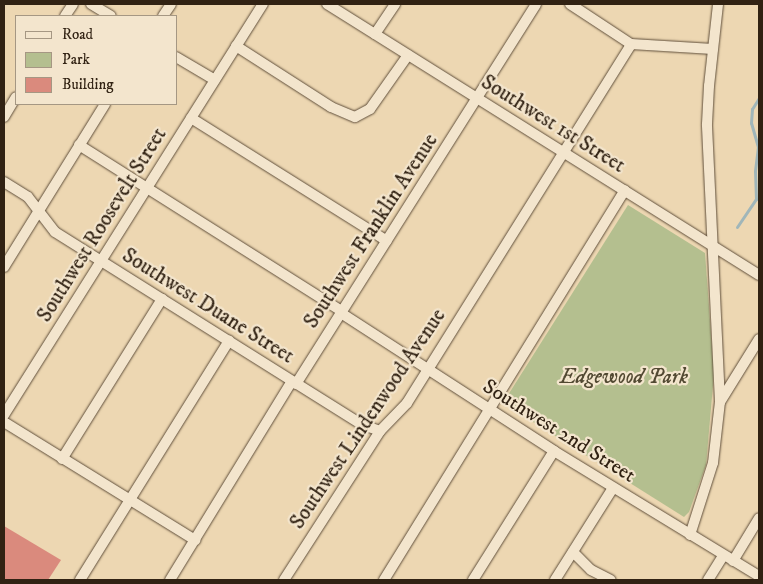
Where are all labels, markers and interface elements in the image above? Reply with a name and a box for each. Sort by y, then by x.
legend [15,15,178,105]
text: Road [62,25,93,44]
text: Park [62,50,90,69]
street label: Southwest 1st Street [476,70,630,178]
text: Building [62,75,114,94]
street label: Southwest Roosevelt Street [32,123,172,327]
street label: Southwest Franklin Avenue [299,129,443,333]
street label: Southwest Duane Street [117,243,299,369]
street label: Southwest Lindenwood Avenue [285,304,451,534]
park label: Edgewood Park [560,364,688,390]
street label: Southwest 2nd Street [478,374,640,488]

